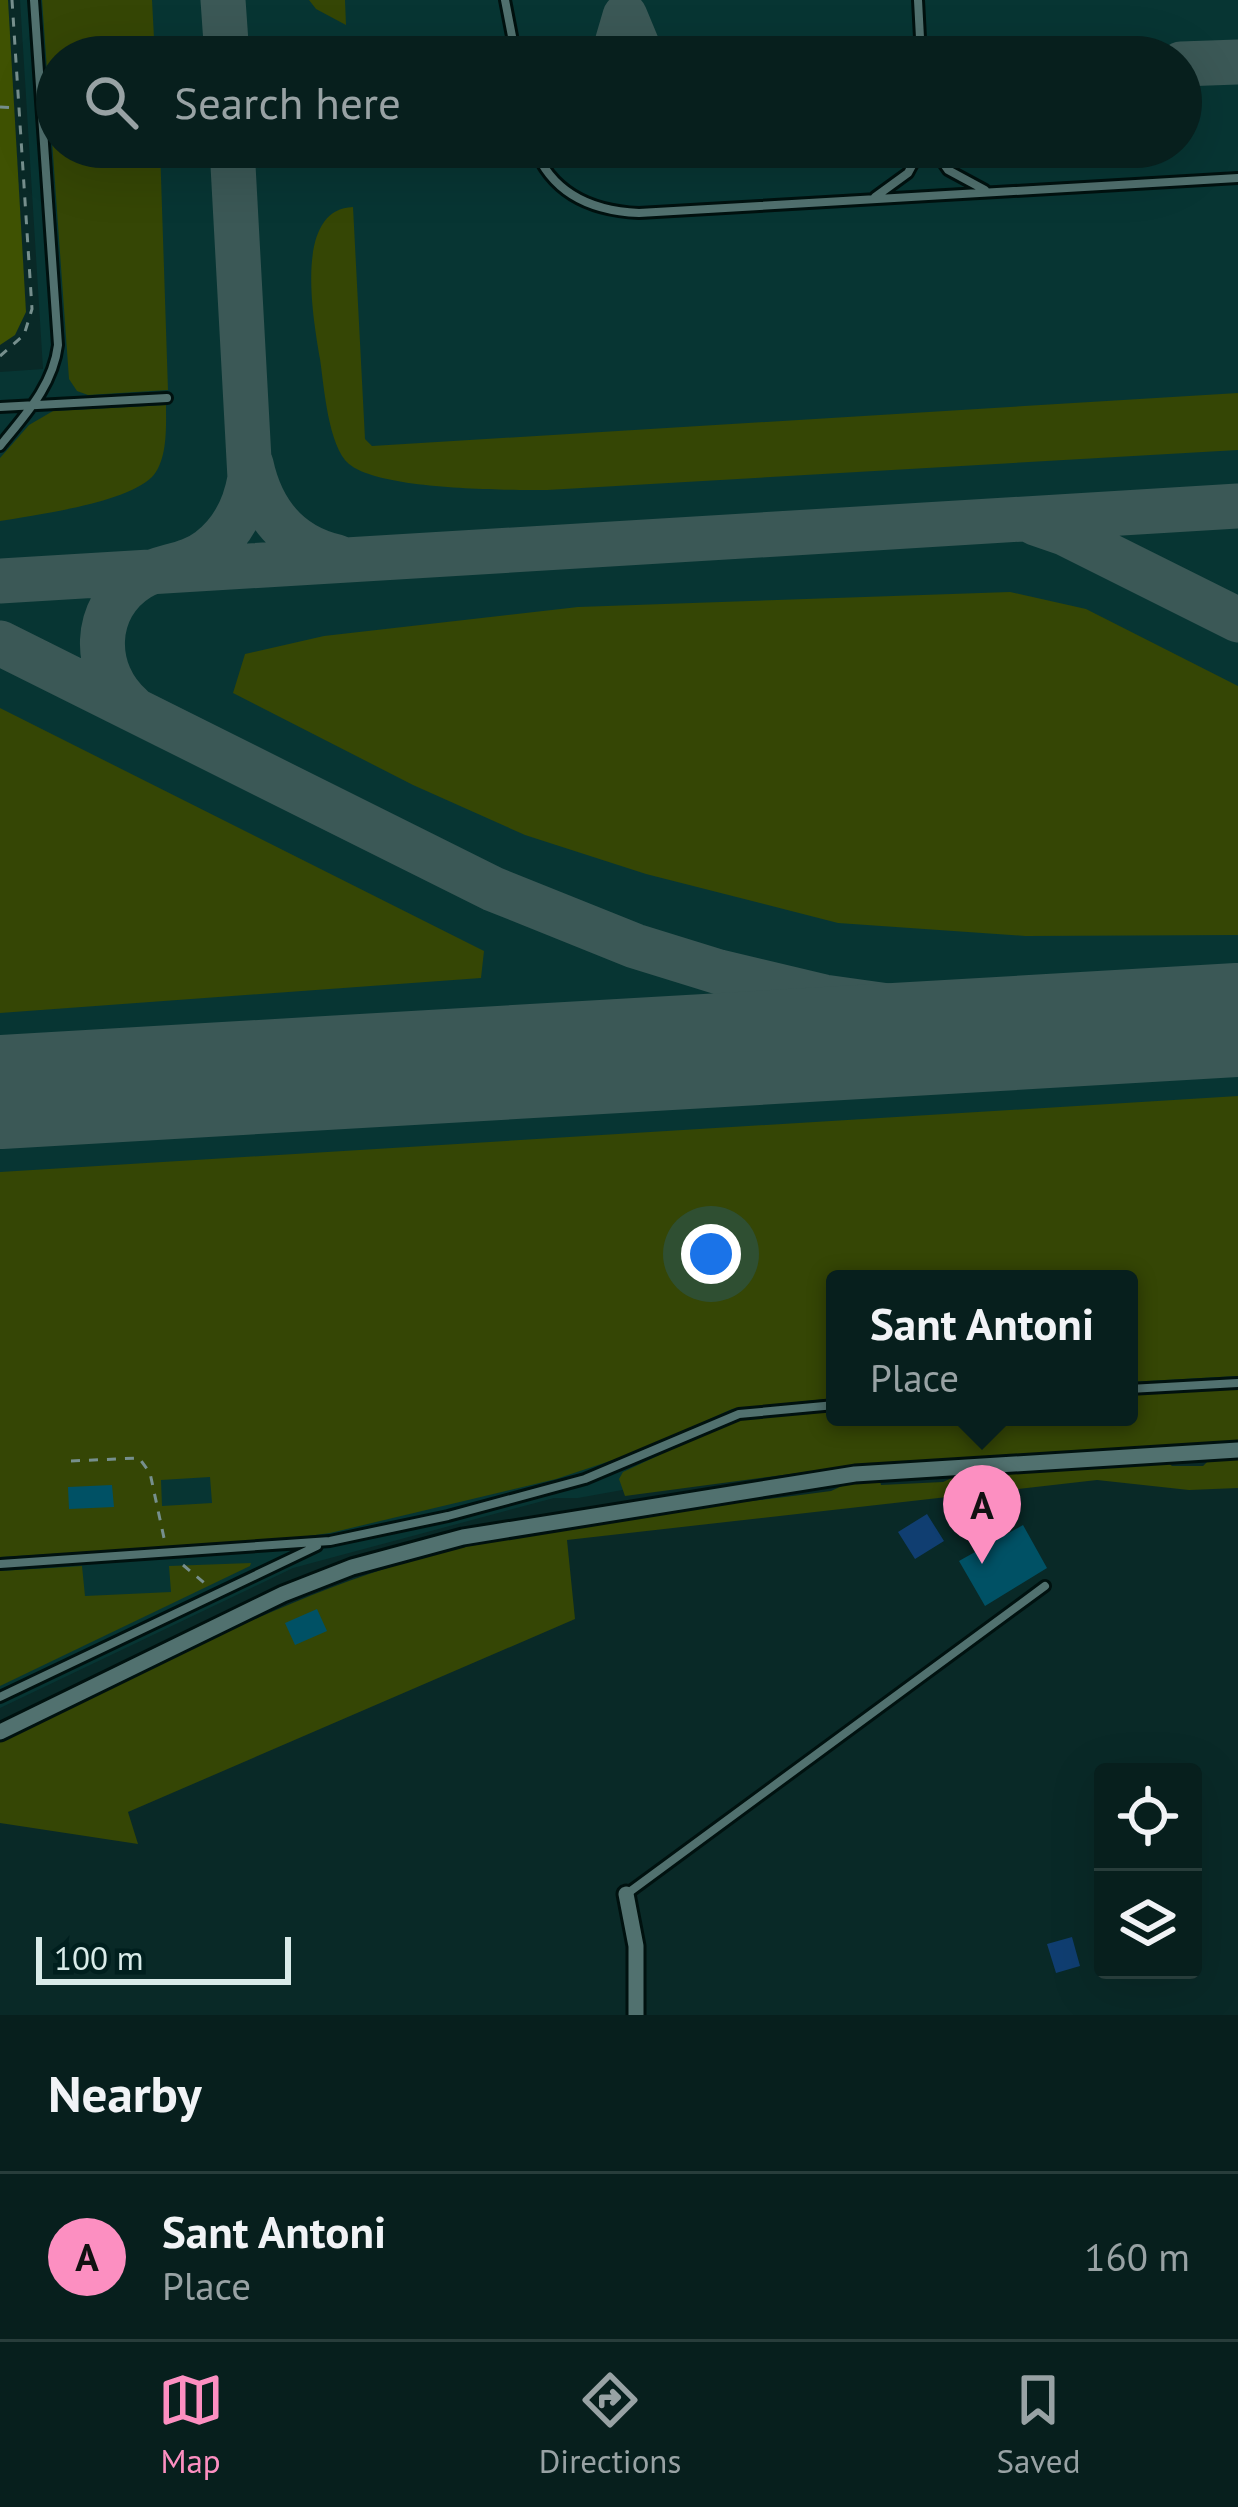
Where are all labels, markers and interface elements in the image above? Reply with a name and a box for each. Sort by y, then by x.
search box [36,36,1202,168]
icon: search [78,69,144,135]
text: Search here [174,73,401,131]
your location [681,1224,741,1284]
popup [826,1270,1138,1426]
text: Sant Antoni [870,1294,1094,1352]
text: Place [870,1352,959,1403]
pin: A [943,1465,1021,1564]
map controls [1094,1763,1202,1979]
button: locate [1094,1763,1202,1871]
button: layers [1094,1871,1202,1979]
scale bar [36,1931,291,1984]
text: 100 m [54,1936,144,1979]
text: Nearby [48,2060,202,2126]
text: Sant Antoni [162,2202,386,2260]
text: A [75,2231,99,2282]
text: 160 m [1084,2231,1190,2282]
text: Place [162,2260,251,2311]
tab: Map [158,2367,224,2482]
tab: Directions [539,2367,681,2482]
tab: Saved [996,2367,1080,2482]

